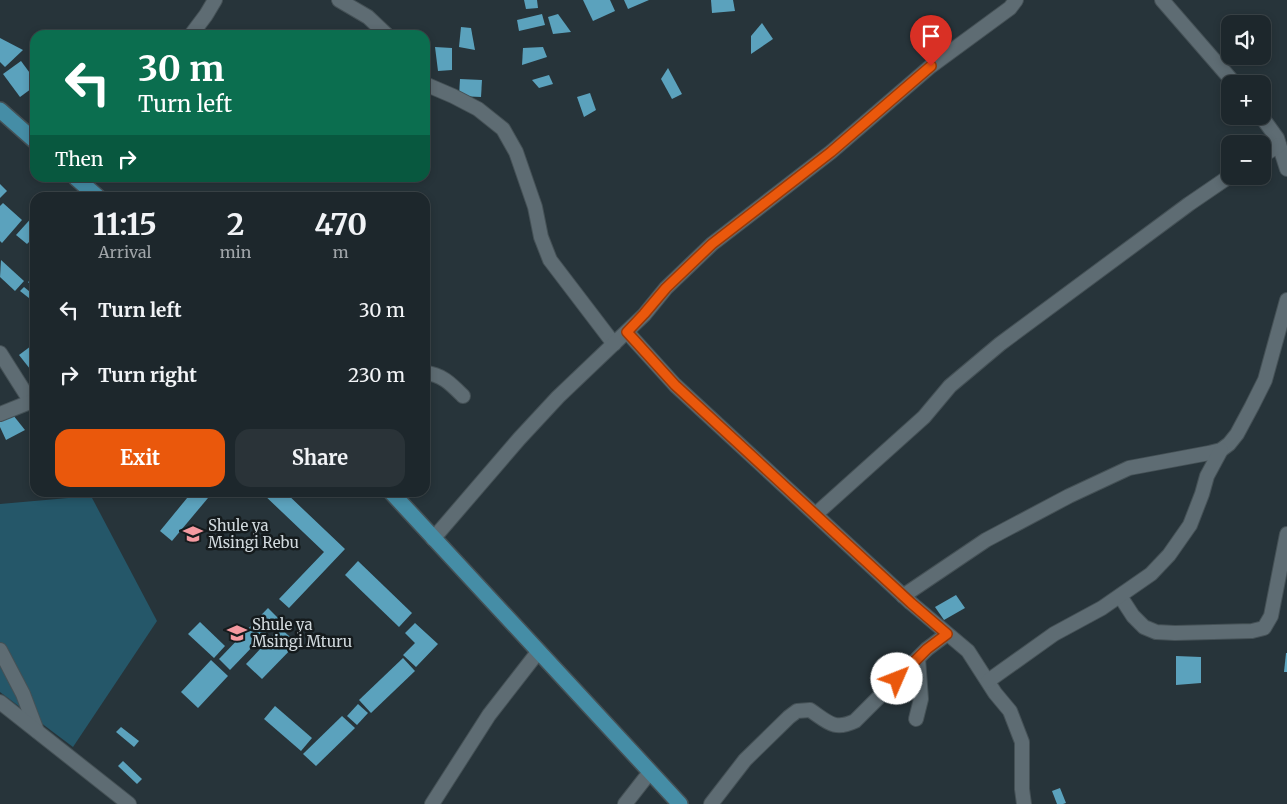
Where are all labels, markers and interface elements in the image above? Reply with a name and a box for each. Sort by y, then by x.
pin [910,15,952,66]
map controls [1221,15,1271,185]
button: sound [1221,15,1271,65]
icon: arrive [917,22,945,50]
text: 30 m [138,47,224,91]
icon: left [55,50,120,115]
button: + [1221,75,1271,125]
text: Turn left [138,90,232,118]
button: − [1221,135,1271,185]
icon: right [113,145,141,173]
text: Then [55,147,103,171]
text: 11:15 [93,205,157,243]
text: 2 [227,205,244,243]
text: 470 [314,205,367,243]
text: Arrival [98,242,152,262]
text: min [220,242,251,262]
text: m [333,242,349,262]
icon: left [55,296,83,324]
text: Turn left [98,298,182,322]
text: 30 m [359,298,405,322]
icon: right [55,361,83,389]
text: Turn right [98,363,197,387]
text: 230 m [348,363,405,387]
button: Exit [55,429,225,487]
button: Share [235,429,405,487]
place label: Shule ya Msingi Rebu [208,516,299,552]
school or university icon: Shule ya Msingi Rebu [182,523,204,545]
place label: Shule ya Msingi Mturu [252,615,352,651]
school or university icon: Shule ya Msingi Mturu [226,622,248,644]
position arrow [870,652,922,704]

